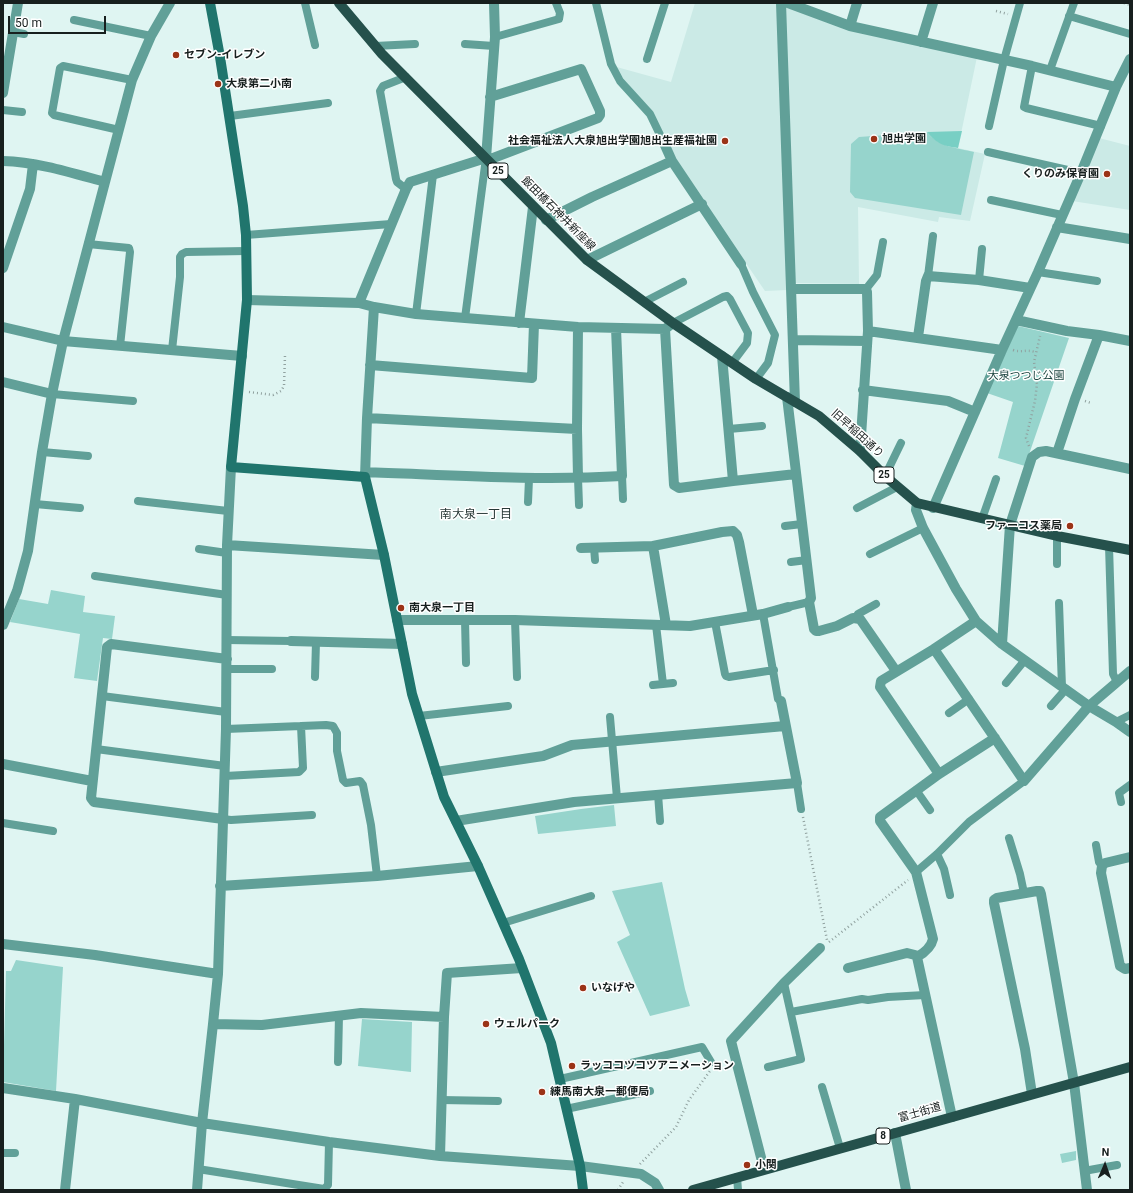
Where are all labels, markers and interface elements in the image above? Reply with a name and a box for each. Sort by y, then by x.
scale bar [10,8,108,34]
text: 50 m [15,16,42,30]
place label: セブン-イレブン [184,48,265,62]
marker: セブン-イレブン [171,50,181,60]
place label: 大泉第二小南 [226,77,292,91]
marker: 大泉第二小南 [213,79,223,89]
place label: 旭出学園 [882,132,926,146]
place label: 社会福祉法人大泉旭出学園旭出生産福祉園 [508,134,717,148]
marker: 旭出学園 [869,134,879,144]
marker: 社会福祉法人大泉旭出学園旭出生産福祉園 [720,136,730,146]
road number: 25 [488,163,508,179]
place label: くりのみ保育園 [1022,167,1099,181]
marker: くりのみ保育園 [1102,169,1112,179]
street label: 飯田橋石神井新座線 [518,174,598,254]
park label: 大泉つつじ公園 [988,369,1064,383]
street label: 旧早稲田通り [828,407,886,461]
road number: 25 [874,467,894,483]
district label: 南大泉一丁目 [440,508,512,522]
place label: ファーコス薬局 [985,519,1062,533]
marker: ファーコス薬局 [1065,521,1075,531]
place label: 南大泉一丁目 [409,601,475,615]
marker: 南大泉一丁目 [396,603,406,613]
place label: いなげや [591,981,635,995]
marker: いなげや [578,983,588,993]
place label: ウェルパーク [494,1017,560,1031]
marker: ウェルパーク [481,1019,491,1029]
place label: ラッココツコツアニメーション [580,1059,734,1073]
marker: ラッココツコツアニメーション [567,1061,577,1071]
place label: 練馬南大泉一郵便局 [550,1085,649,1099]
marker: 練馬南大泉一郵便局 [537,1087,547,1097]
street label: 富士街道 [897,1101,943,1125]
road number: 8 [876,1128,890,1144]
north arrow [1085,1145,1125,1185]
text: N [1101,1146,1110,1159]
place label: 小関 [755,1158,777,1172]
marker: 小関 [742,1160,752,1170]

